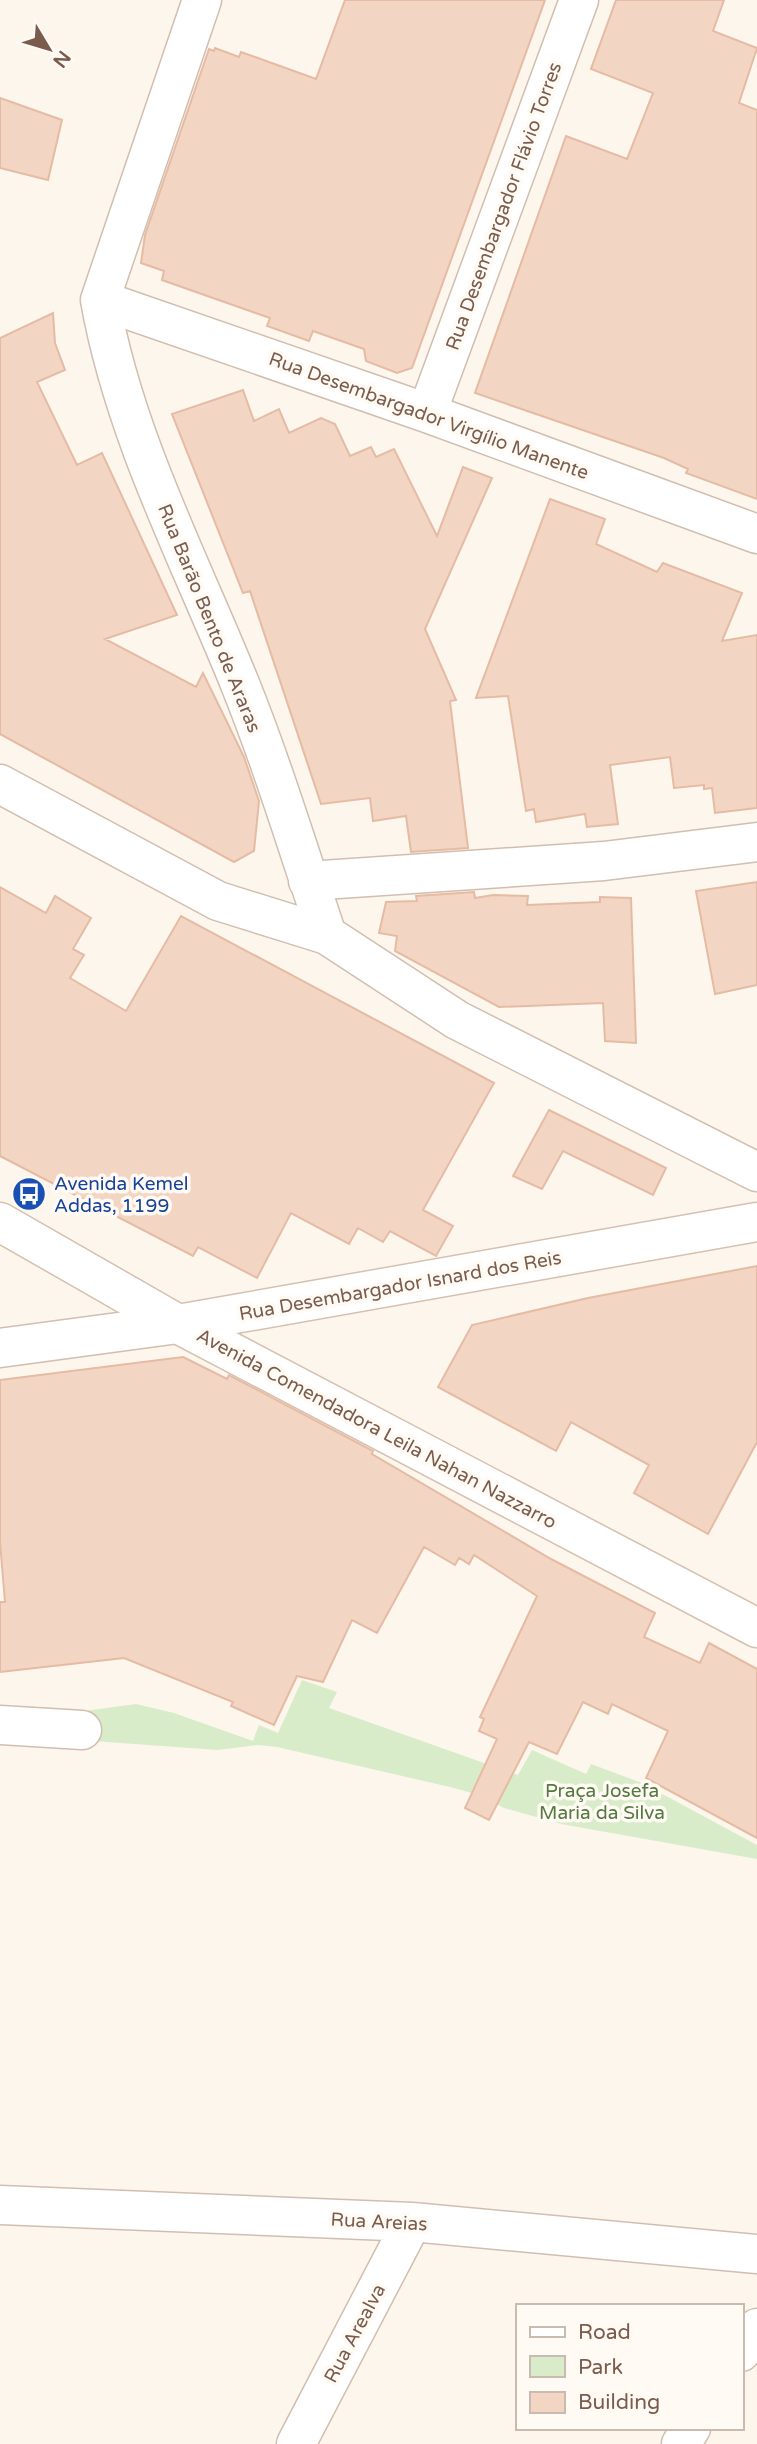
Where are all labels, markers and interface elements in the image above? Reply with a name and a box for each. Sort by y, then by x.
north arrow [14,14,84,84]
text: N [48,46,75,72]
street label: Rua Desembargador Flávio Torres [441,59,566,353]
street label: Rua Desembargador Virgílio Manente [266,348,592,484]
street label: Rua Barão Bento de Araras [153,501,265,736]
place label: Avenida Kemel Addas, 1199 [54,1173,189,1217]
bus stop icon: Avenida Kemel Addas, 1199 [10,1175,48,1213]
street label: Rua Desembargador Isnard dos Reis [237,1247,563,1325]
street label: Avenida Comendadora Leila Nahan Nazzarro [193,1324,560,1533]
park label: Praça Josefa Maria da Silva [539,1780,665,1824]
street label: Rua Areias [330,2208,428,2236]
street label: Rua Arealva [320,2280,390,2387]
legend [516,2304,743,2430]
text: Road [578,2320,631,2345]
text: Park [578,2355,623,2380]
text: Building [578,2390,660,2415]

